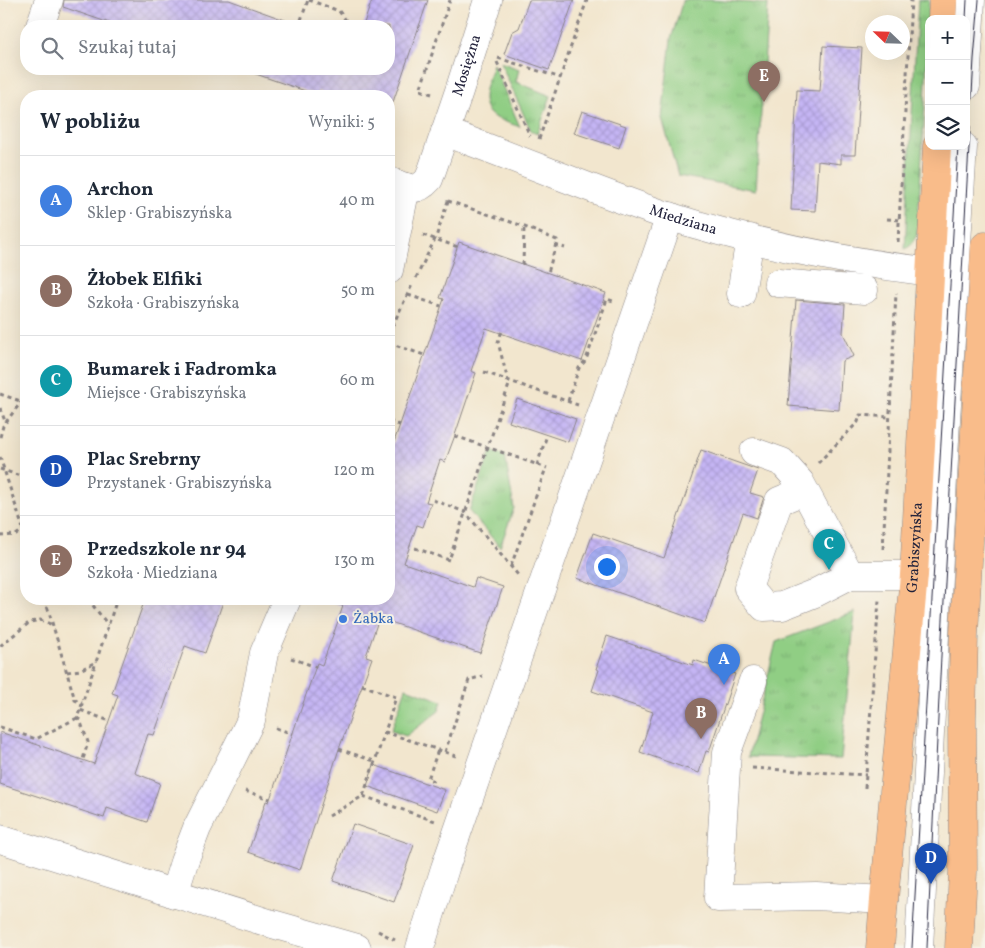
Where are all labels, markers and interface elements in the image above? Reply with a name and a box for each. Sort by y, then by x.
north arrow [865,15,910,60]
map controls [925,15,970,150]
button: + [925,15,970,60]
search box [20,20,395,75]
street label: Mosiężna [447,32,487,99]
icon: search [38,34,66,62]
text: Szukaj tutaj [78,35,177,61]
button: − [925,60,970,105]
pin: E [748,61,780,102]
button: layers [925,105,970,150]
text: W pobliżu [40,108,140,137]
text: Wyniki: 5 [308,112,375,134]
text: Archon [87,177,153,203]
text: A [50,190,62,212]
text: 40 m [339,190,375,212]
street label: Miedziana [646,200,719,240]
text: Sklep · Grabiszyńska [87,203,232,225]
text: Żłobek Elfiki [87,267,202,293]
text: B [51,280,61,302]
text: 50 m [341,280,375,302]
text: Szkoła · Grabiszyńska [87,293,240,315]
text: Bumarek i Fadromka [87,357,277,383]
text: C [51,370,61,392]
text: 60 m [340,370,375,392]
text: Miejsce · Grabiszyńska [87,383,247,405]
text: Plac Srebrny [87,447,201,473]
text: D [50,460,62,482]
text: 120 m [333,460,375,482]
text: Przystanek · Grabiszyńska [87,473,272,495]
street label: Grabiszyńska [902,502,928,594]
pin: C [813,529,845,570]
text: Przedszkole nr 94 [87,537,247,563]
text: E [51,550,61,572]
text: 130 m [334,550,375,572]
your location [594,554,620,580]
text: Szkoła · Miedziana [87,563,218,585]
place label: Żabka [353,609,394,630]
marker: Żabka [337,613,349,625]
pin: A [708,644,740,685]
pin: B [685,698,717,739]
pin: D [915,843,947,884]

